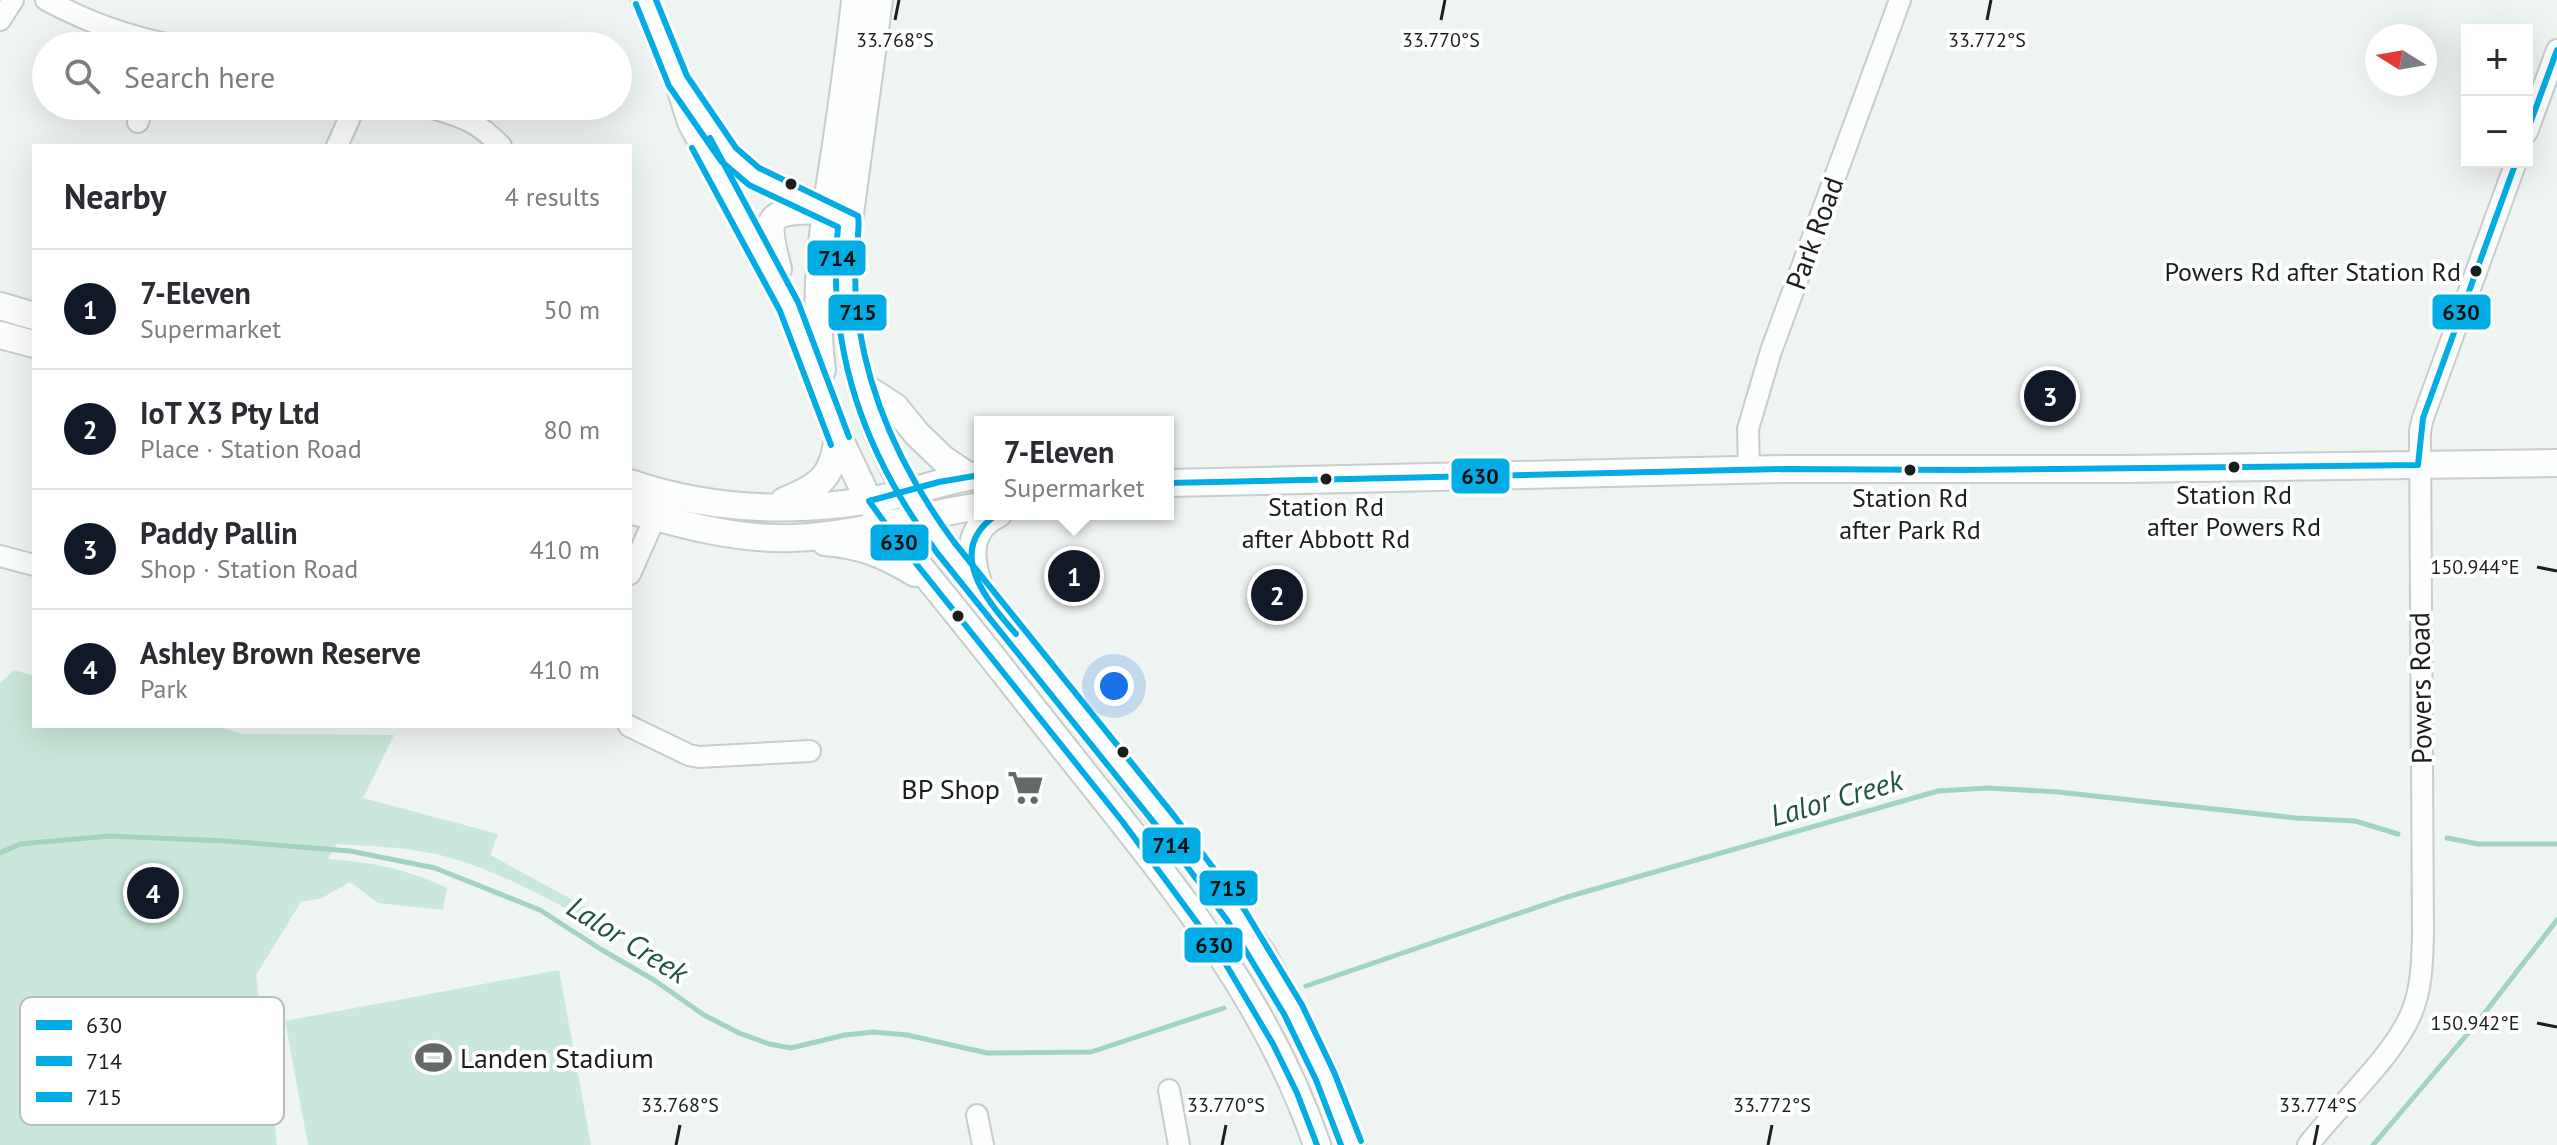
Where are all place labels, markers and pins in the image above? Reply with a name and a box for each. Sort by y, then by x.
unlabelled marker [783,176,799,192]
place label: Powers Rd after Station Rd [2164,255,2461,288]
marker: Powers Rd after Station Rd [2468,263,2484,279]
pin: 3 [2024,366,2076,426]
marker: Station Rd after Powers Rd [2226,459,2242,475]
marker: Station Rd after Park Rd [1902,462,1918,478]
marker: Station Rd after Abbott Rd [1318,471,1334,487]
place label: Station Rd after Powers Rd [2147,478,2321,543]
place label: Station Rd after Park Rd [1839,481,1981,546]
place label: Station Rd after Abbott Rd [1242,490,1410,555]
pin: 1 [1048,546,1100,606]
pin: 2 [1251,565,1303,625]
unlabelled marker [950,608,966,624]
unlabelled marker [1115,744,1131,760]
supermarket icon: BP Shop [1007,769,1045,807]
place label: BP Shop [901,770,1000,807]
pin: 4 [127,863,179,923]
sports icon: Landen Stadium [415,1038,453,1076]
place label: Landen Stadium [460,1039,654,1076]

